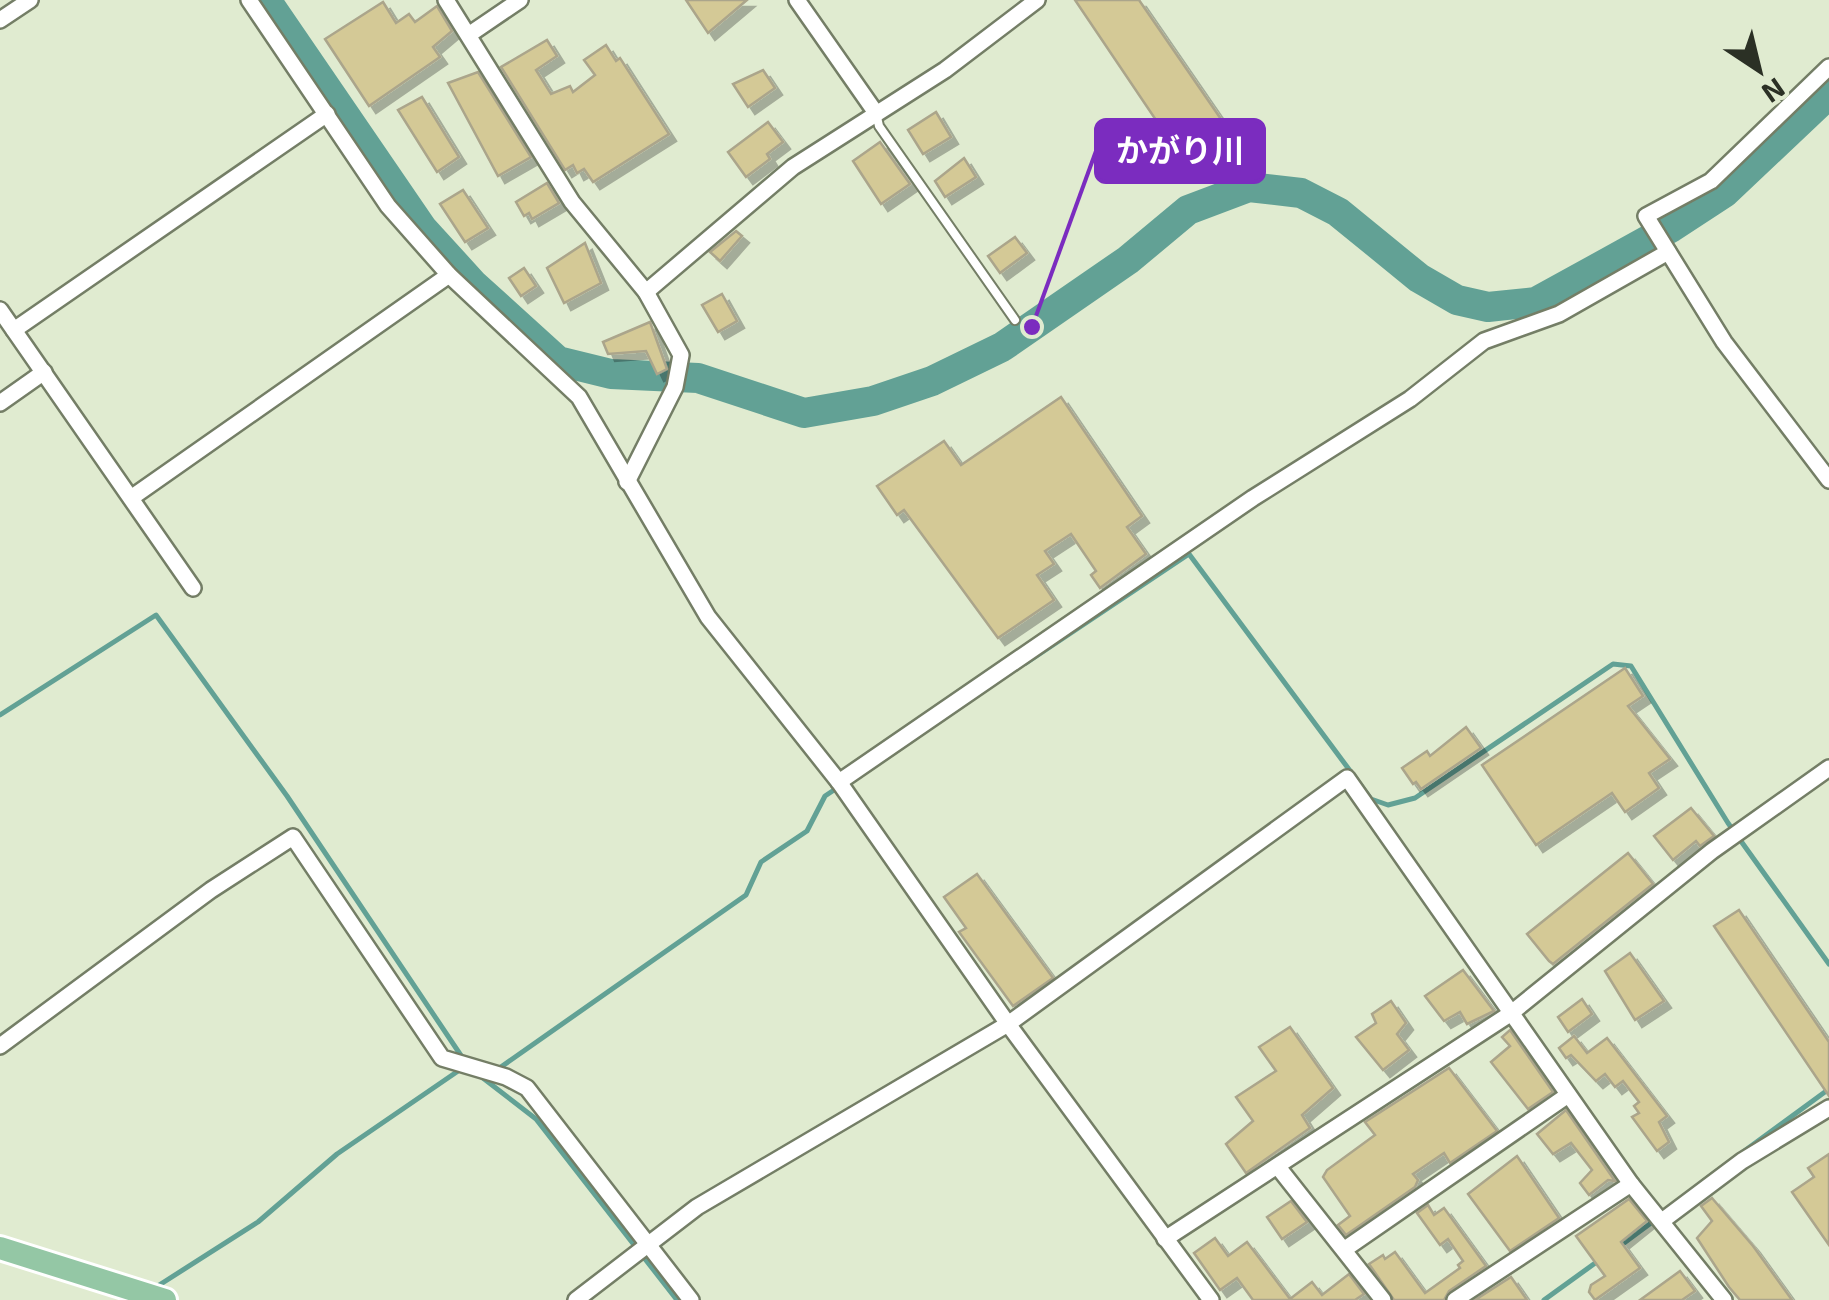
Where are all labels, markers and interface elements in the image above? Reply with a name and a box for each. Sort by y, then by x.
north arrow [1709,20,1809,120]
text: N [1756,72,1792,111]
callout: かがり川 [1096,120,1264,182]
text: かがり川 [1116,130,1244,168]

